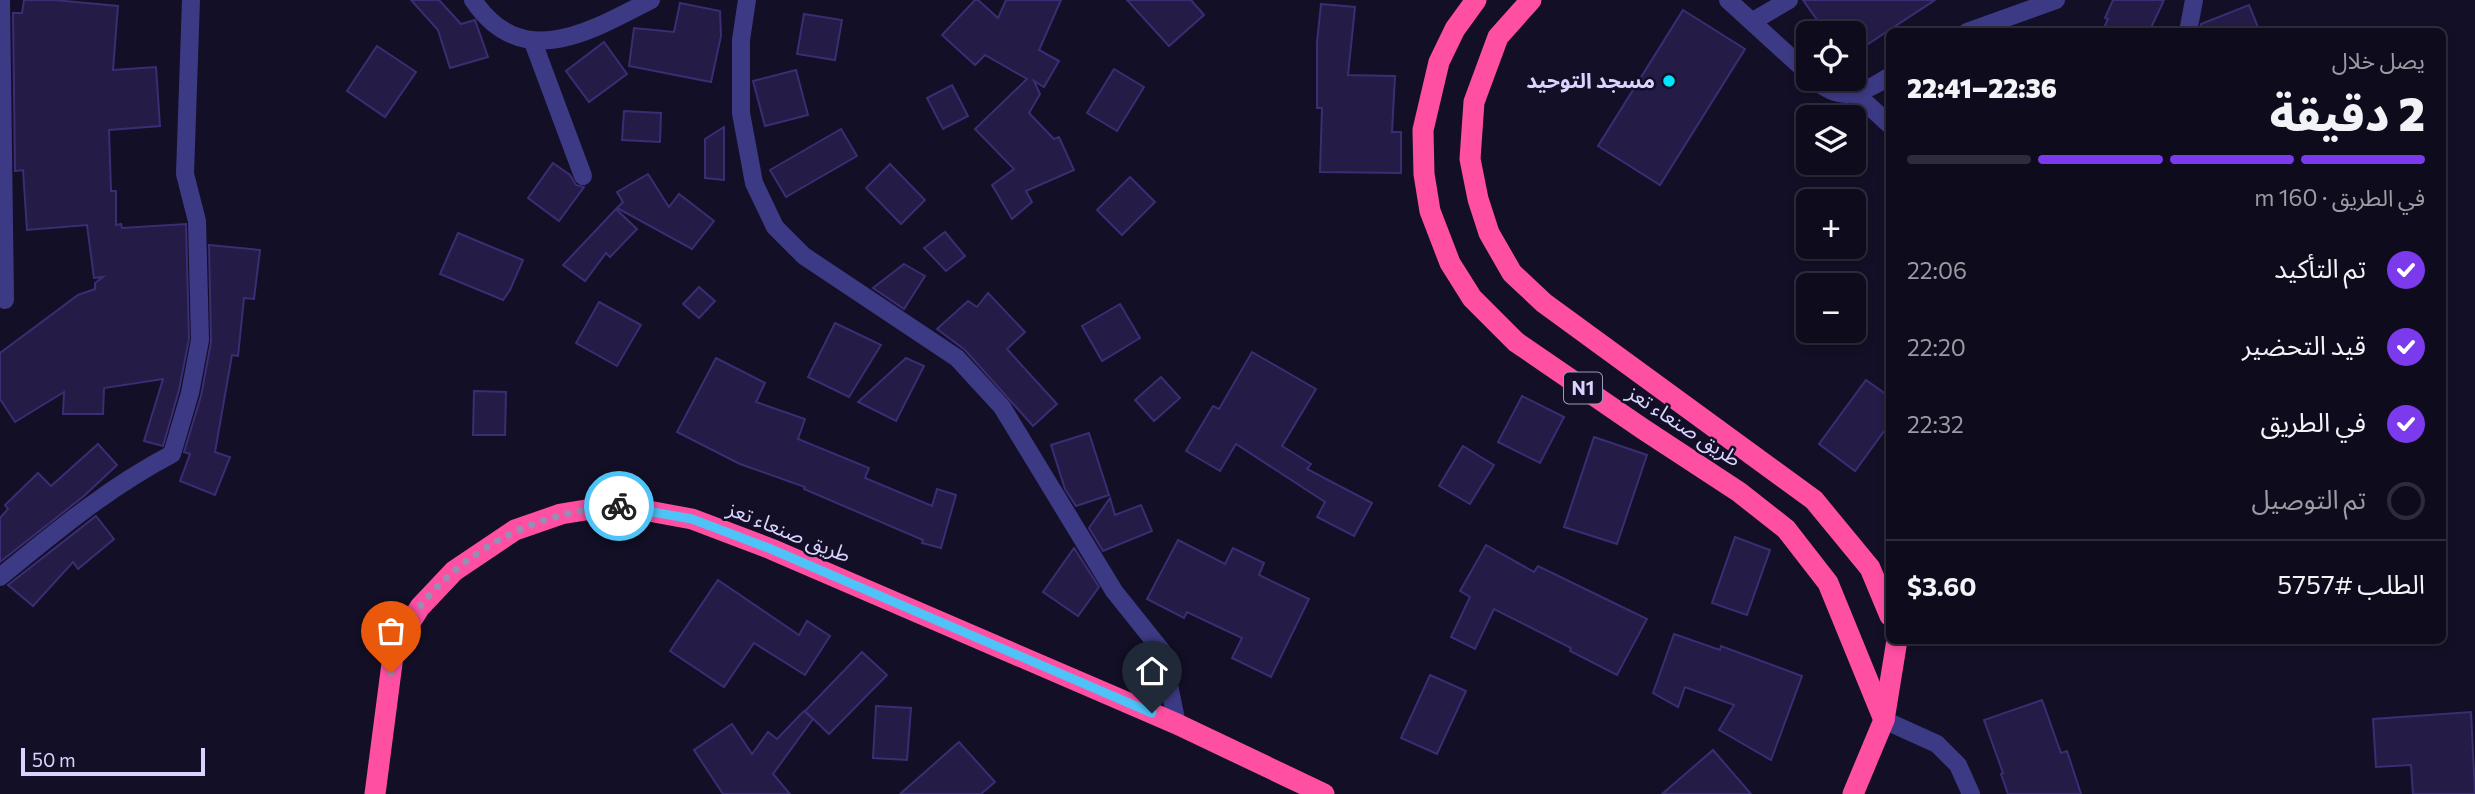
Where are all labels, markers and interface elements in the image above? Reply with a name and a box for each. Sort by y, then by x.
map controls [1796,21,1866,343]
button: locate [1796,21,1866,91]
text: يصل خلال [2332,46,2425,74]
place label: مسجد التوحيد [1526,67,1655,93]
text: 22:36–22:41 [1907,72,2057,103]
marker: مسجد التوحيد [1661,73,1677,89]
text: 2 دقيقة [2270,84,2425,140]
button: layers [1796,105,1866,175]
text: في الطريق · 160 m [2254,183,2425,211]
button: + [1796,189,1866,259]
icon: check [2387,251,2425,289]
text: تم التأكيد [2274,252,2366,283]
text: 22:06 [1907,256,1967,284]
button: − [1796,273,1866,343]
icon: check [2387,328,2425,366]
text: قيد التحضير [2242,329,2366,360]
text: 22:20 [1907,333,1966,361]
road number: N1 [1564,372,1602,404]
street label: طريق صنعاء تعز [1621,378,1746,472]
icon: check [2387,405,2425,443]
text: في الطريق [2261,406,2366,437]
text: 22:32 [1907,410,1964,438]
courier [584,471,654,541]
text: تم التوصيل [2252,483,2366,514]
icon: bike [600,487,638,525]
street label: طريق صنعاء تعز [723,494,855,569]
text: الطلب #5757 [2277,568,2425,599]
text: $3.60 [1907,570,1977,601]
pin [361,601,421,673]
icon: bag [372,612,410,650]
pin [1122,641,1182,713]
icon: home [1133,652,1171,690]
scale bar [21,745,205,777]
text: 50 m [32,748,76,771]

